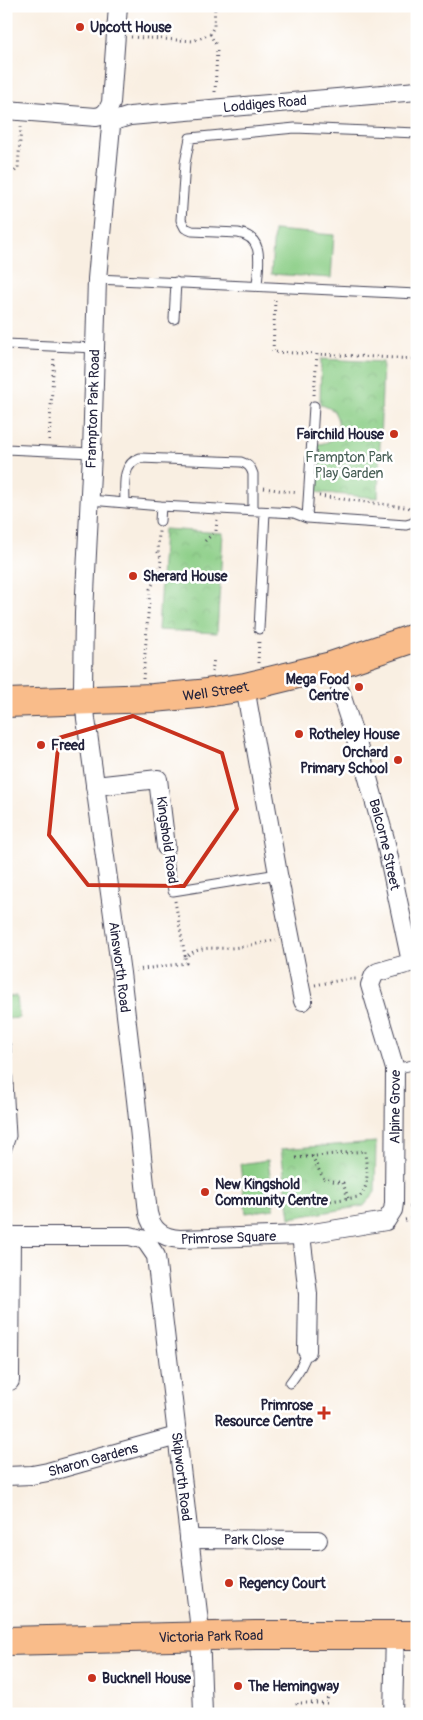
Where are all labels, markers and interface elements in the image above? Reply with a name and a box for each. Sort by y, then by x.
place label: Upcott House [90,19,173,36]
marker: Upcott House [74,21,86,33]
street label: Loddiges Road [222,92,308,116]
street label: Frampton Park Road [82,349,104,469]
place label: Fairchild House [296,426,385,443]
marker: Fairchild House [388,428,400,440]
park label: Frampton Park Play Garden [305,449,393,482]
place label: Sherard House [143,568,228,585]
marker: Sherard House [127,570,139,582]
place label: Mega Food Centre [286,671,350,704]
street label: Well Street [182,678,251,704]
marker: Mega Food Centre [353,681,365,693]
place label: Rotheley House [309,726,401,743]
marker: Rotheley House [293,728,305,740]
place label: Freed [51,737,85,754]
marker: Freed [35,739,47,751]
place label: Orchard Primary School [300,744,388,777]
marker: Orchard Primary School [392,754,404,766]
street label: Kingshold Road [152,795,182,885]
street label: Balcorne Street [366,797,404,892]
street label: Ainsworth Road [105,920,134,1014]
street label: Alpine Grove [386,1070,403,1144]
place label: New Kingshold Community Centre [215,1176,329,1209]
marker: New Kingshold Community Centre [199,1186,211,1198]
street label: Primrose Square [180,1227,277,1247]
place label: Primrose Resource Centre [215,1397,314,1430]
marker: Primrose Resource Centre [317,1406,331,1420]
street label: Skipworth Road [168,1431,196,1522]
street label: Sharon Gardens [46,1439,140,1480]
street label: Park Close [224,1531,284,1548]
place label: Regency Court [239,1575,326,1592]
marker: Regency Court [223,1577,235,1589]
street label: Victoria Park Road [158,1626,263,1646]
place label: Bucknell House [102,1670,192,1687]
marker: Bucknell House [86,1672,98,1684]
place label: The Hemingway [247,1678,339,1695]
marker: The Hemingway [232,1680,244,1692]

